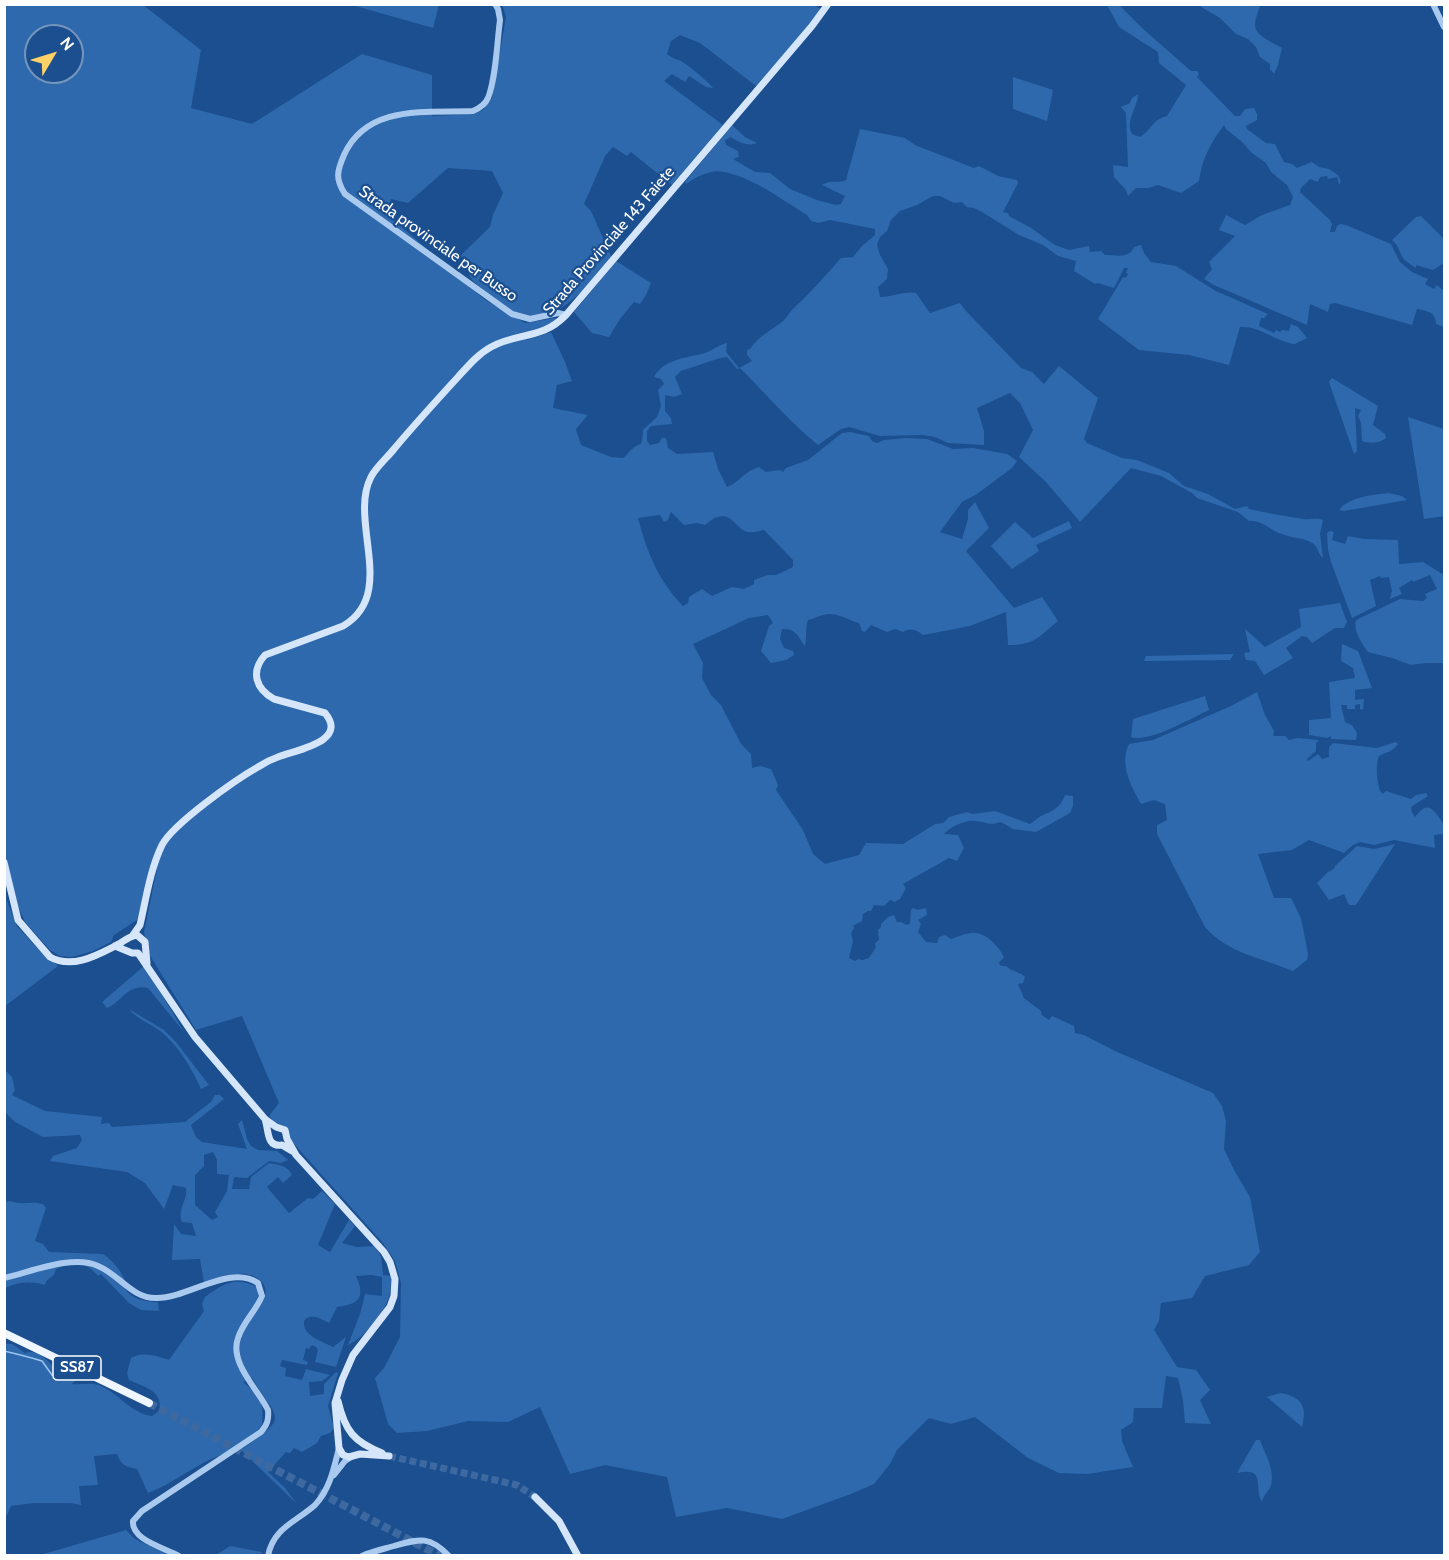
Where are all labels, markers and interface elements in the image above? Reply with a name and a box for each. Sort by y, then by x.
north arrow [24,24,84,84]
text: N [56,34,78,54]
street label: Strada Provinciale 143 Faiete [539,163,679,319]
street label: Strada provinciale per Busso [355,182,521,306]
road number: SS87 [53,1356,101,1380]

